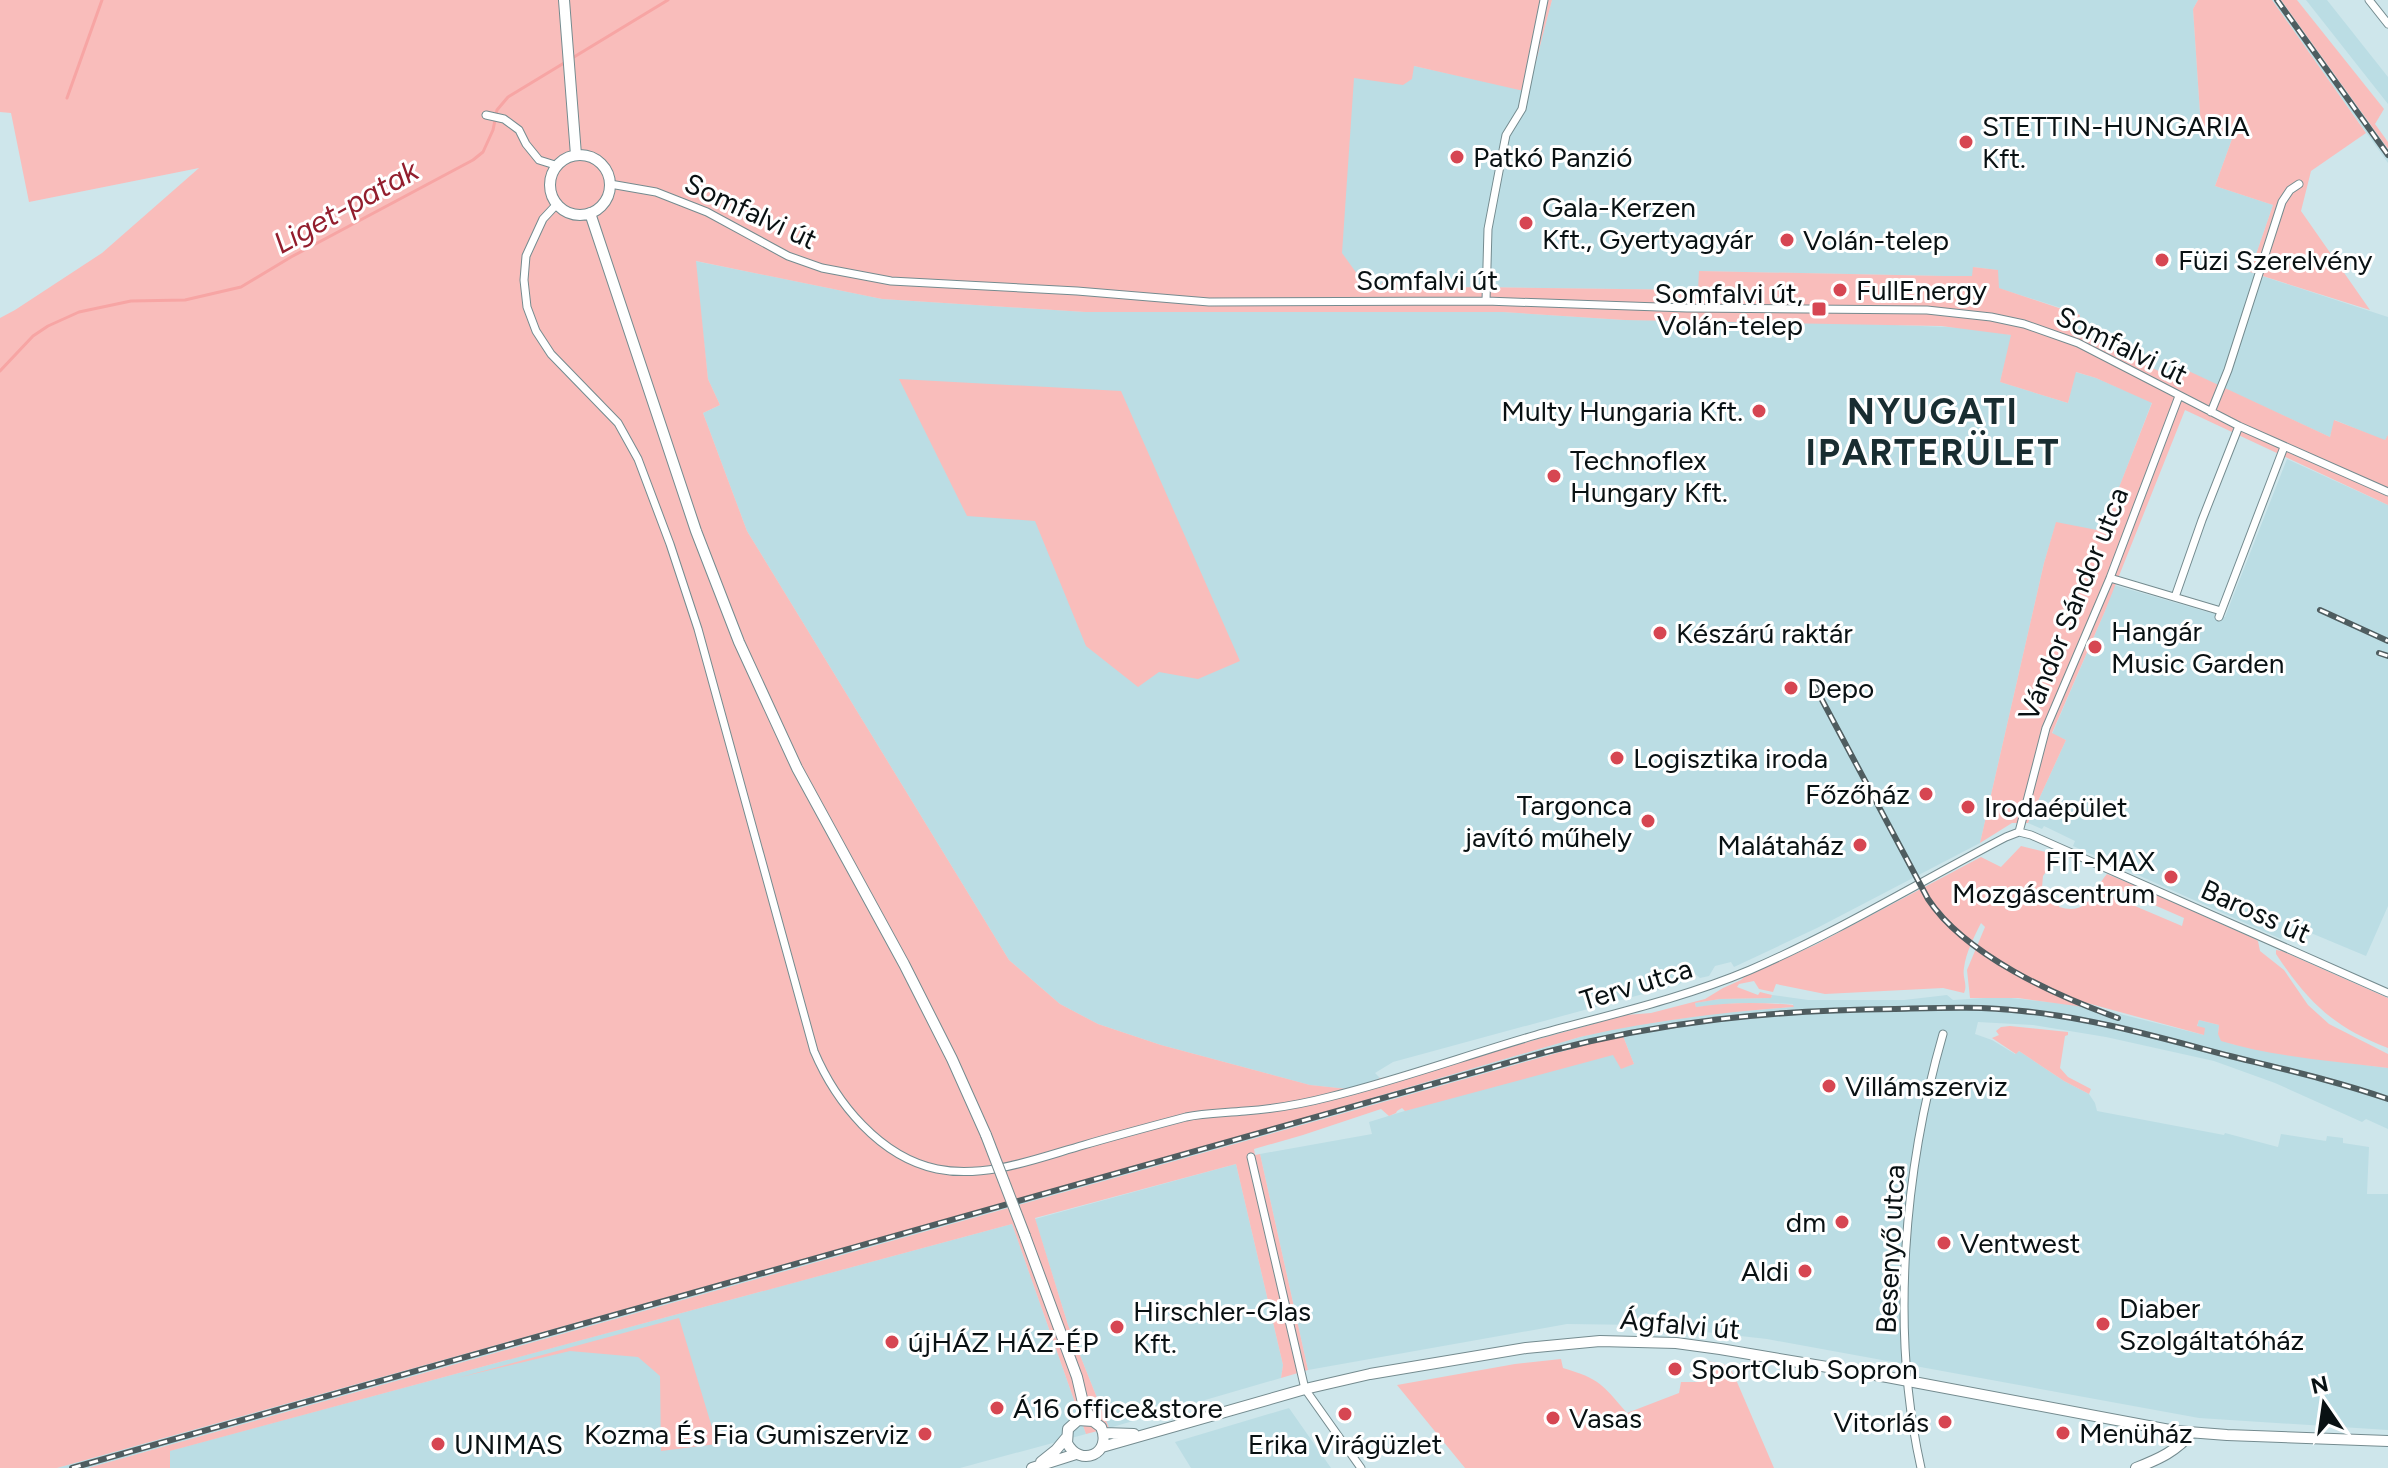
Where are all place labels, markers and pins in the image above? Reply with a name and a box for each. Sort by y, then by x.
place label: STETTIN-HUNGARIA Kft. [1982,109,2250,175]
marker: STETTIN-HUNGARIA Kft. [1957,133,1975,151]
place label: Patkó Panzió [1473,140,1633,174]
marker: Patkó Panzió [1448,148,1466,166]
place label: Gala-Kerzen Kft., Gyertyagyár [1542,190,1754,256]
marker: Gala-Kerzen Kft., Gyertyagyár [1517,214,1535,232]
place label: Volán-telep [1803,223,1949,257]
marker: Volán-telep [1778,231,1796,249]
place label: Füzi Szerelvény [2178,243,2373,277]
marker: Füzi Szerelvény [2153,251,2171,269]
place label: FullEnergy [1856,273,1987,307]
place label: Somfalvi út, Volán-telep [1655,276,1803,342]
marker: FullEnergy [1831,281,1849,299]
marker: Somfalvi út, Volán-telep [1810,300,1828,318]
place label: Multy Hungaria Kft. [1501,394,1743,428]
marker: Multy Hungaria Kft. [1750,402,1768,420]
place label: Technoflex Hungary Kft. [1570,443,1728,509]
marker: Technoflex Hungary Kft. [1545,467,1563,485]
place label: Hangár Music Garden [2111,614,2284,680]
place label: Készárú raktár [1676,616,1853,650]
marker: Készárú raktár [1651,624,1669,642]
marker: Hangár Music Garden [2086,638,2104,656]
place label: Depo [1807,671,1874,705]
marker: Depo [1782,679,1800,697]
place label: Logisztika iroda [1633,741,1828,775]
marker: Logisztika iroda [1608,749,1626,767]
place label: Főzőház [1805,777,1910,811]
marker: Főzőház [1917,785,1935,803]
place label: Targonca javító műhely [1462,788,1632,854]
place label: Irodaépület [1984,790,2128,824]
marker: Irodaépület [1959,798,1977,816]
marker: Targonca javító műhely [1639,812,1657,830]
place label: Malátaház [1717,828,1844,862]
marker: Malátaház [1851,836,1869,854]
place label: FIT-MAX Mozgáscentrum [1952,844,2155,910]
marker: FIT-MAX Mozgáscentrum [2162,868,2180,886]
place label: Villámszerviz [1845,1069,2008,1103]
marker: Villámszerviz [1820,1077,1838,1095]
place label: dm [1786,1205,1826,1239]
marker: dm [1833,1213,1851,1231]
place label: Ventwest [1960,1226,2080,1260]
marker: Ventwest [1935,1234,1953,1252]
place label: Aldi [1741,1254,1789,1288]
marker: Aldi [1796,1262,1814,1280]
place label: Diaber Szolgáltatóház [2119,1291,2304,1357]
place label: Hirschler-Glas Kft. [1133,1294,1311,1360]
marker: Diaber Szolgáltatóház [2094,1315,2112,1333]
marker: Hirschler-Glas Kft. [1108,1318,1126,1336]
place label: újHÁZ HÁZ-ÉP [908,1325,1098,1359]
marker: újHÁZ HÁZ-ÉP [883,1333,901,1351]
place label: SportClub Sopron [1691,1352,1918,1386]
marker: SportClub Sopron [1666,1360,1684,1378]
place label: Á16 office&store [1013,1391,1223,1425]
marker: Á16 office&store [988,1399,1006,1417]
place label: Vasas [1569,1401,1642,1435]
marker: Erika Virágüzlet [1336,1405,1354,1423]
place label: Vitorlás [1833,1405,1929,1439]
marker: Vasas [1544,1409,1562,1427]
marker: Vitorlás [1936,1413,1954,1431]
place label: Menüház [2079,1416,2193,1450]
place label: Kozma És Fia Gumiszerviz [584,1417,909,1451]
marker: Menüház [2054,1424,2072,1442]
marker: Kozma És Fia Gumiszerviz [916,1425,934,1443]
place label: UNIMAS [454,1427,563,1461]
place label: Erika Virágüzlet [1248,1427,1442,1461]
marker: UNIMAS [429,1435,447,1453]

